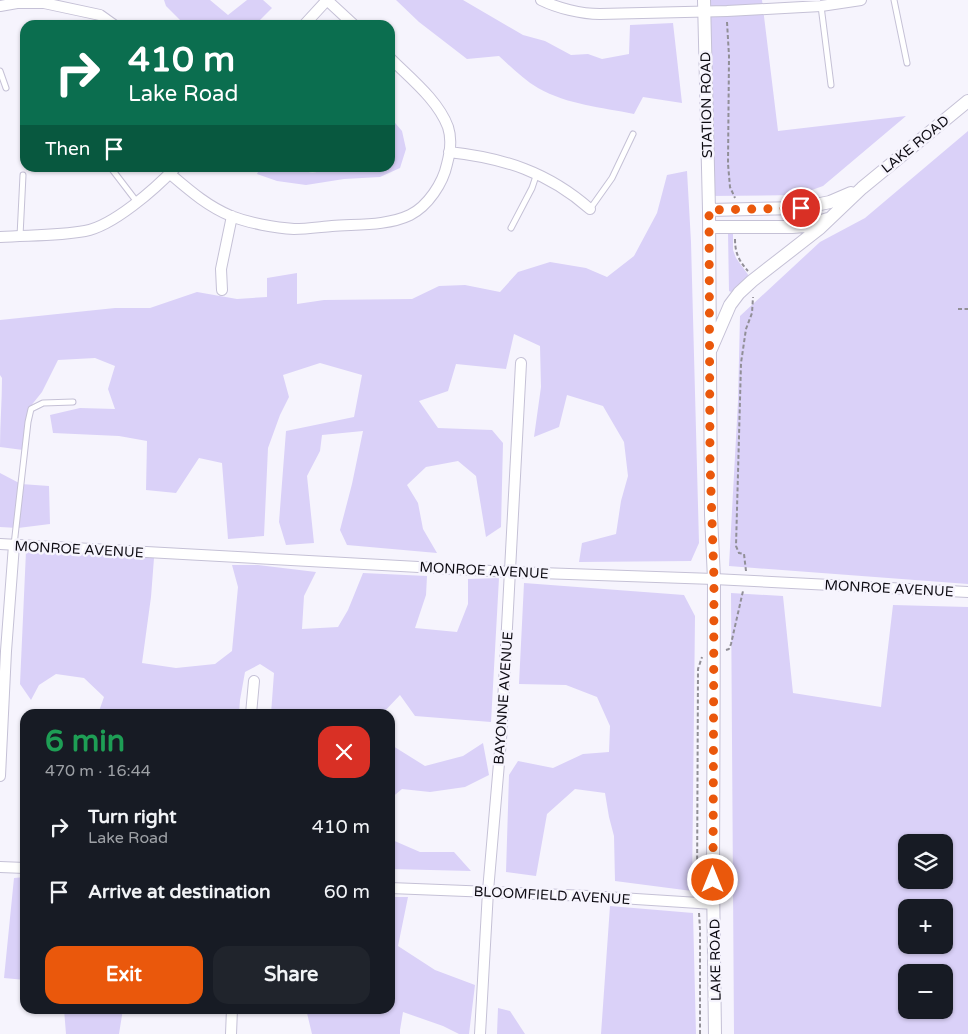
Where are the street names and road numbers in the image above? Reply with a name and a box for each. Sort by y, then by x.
street label: STATION ROAD [697,52,716,158]
street label: LAKE ROAD [878,112,953,177]
street label: MONROE AVENUE [14,538,144,561]
street label: MONROE AVENUE [419,559,549,582]
street label: MONROE AVENUE [824,577,954,600]
street label: BAYONNE AVENUE [490,631,517,765]
street label: BLOOMFIELD AVENUE [473,883,631,908]
street label: LAKE ROAD [706,919,725,1001]

